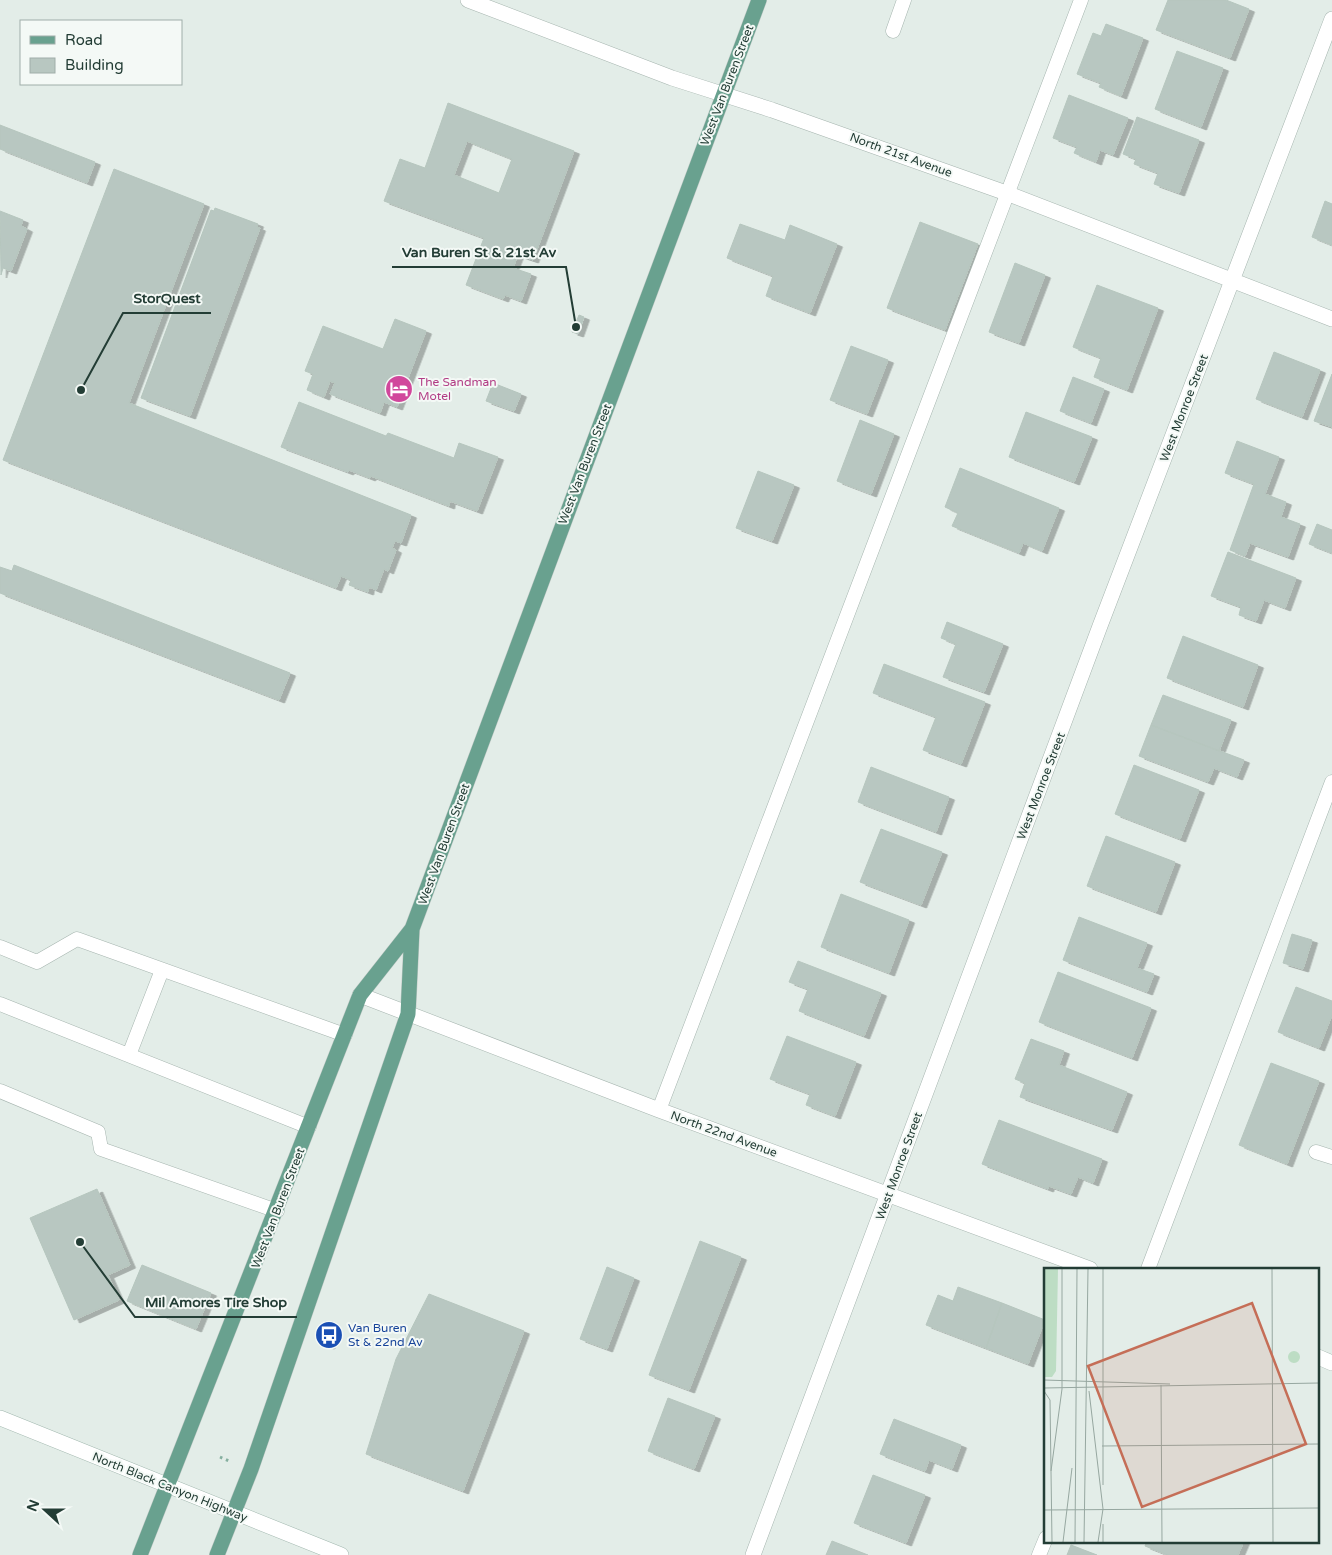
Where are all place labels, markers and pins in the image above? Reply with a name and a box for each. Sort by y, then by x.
callout: Van Buren St & 21st Av [392,238,566,267]
callout: StorQuest [123,284,211,313]
hotel icon: The Sandman Motel [384,374,414,404]
place label: The Sandman Motel [418,375,497,403]
callout: Mil Amores Tire Shop [135,1288,297,1317]
bus stop icon: Van Buren St & 22nd Av [314,1320,344,1350]
place label: Van Buren St & 22nd Av [348,1321,423,1349]

